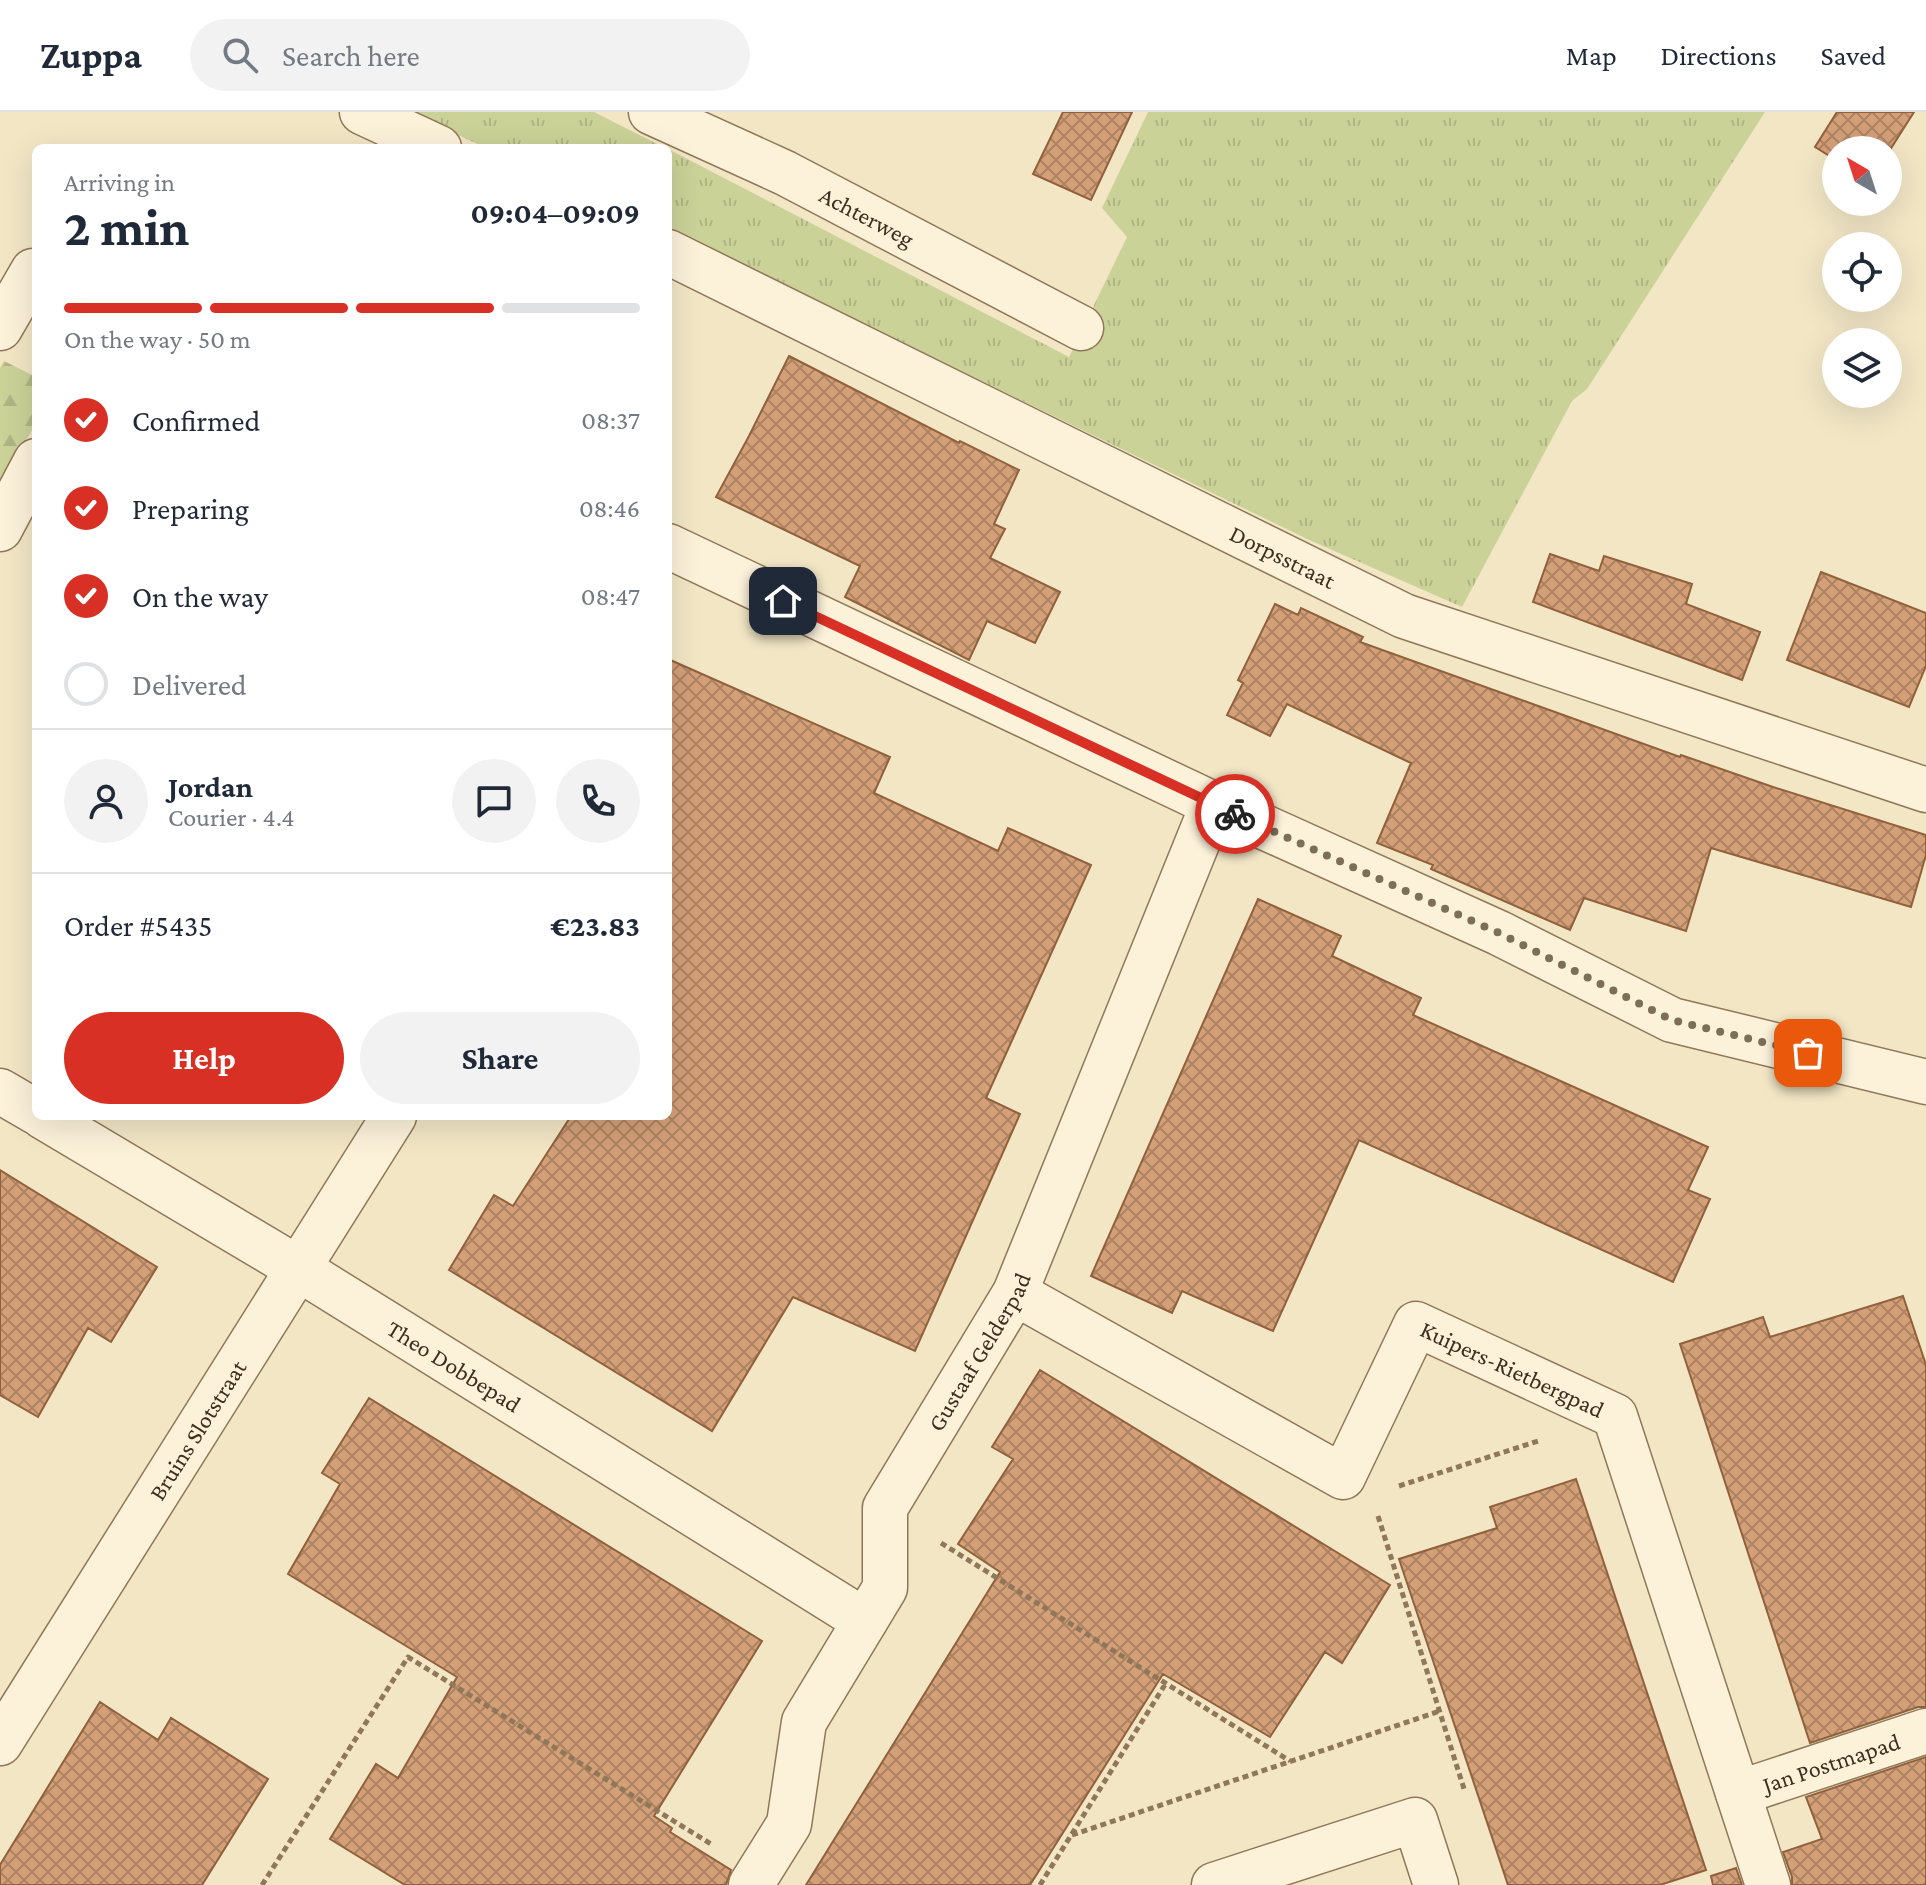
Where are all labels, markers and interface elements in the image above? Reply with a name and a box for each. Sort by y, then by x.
search box [190,19,750,91]
icon: search [218,33,262,77]
text: Zuppa [40,34,142,76]
text: Search here [282,39,420,72]
text: Map [1566,40,1617,71]
text: Directions [1661,40,1776,71]
text: Saved [1820,40,1886,71]
north arrow [1822,136,1902,216]
map controls [1822,136,1902,408]
text: Arriving in [64,168,175,197]
street label: Achterweg [815,180,919,252]
text: 09:04–09:09 [470,196,640,229]
text: 2 min [64,198,189,256]
button: locate [1822,232,1902,312]
text: On the way · 50 m [64,325,251,354]
button: layers [1822,328,1902,408]
icon: check [64,398,108,442]
text: Confirmed [132,404,260,437]
text: 08:37 [581,406,640,435]
icon: check [64,486,108,530]
text: Preparing [132,492,249,525]
text: 08:46 [579,494,640,523]
street label: Dorpsstraat [1226,519,1341,594]
pin [749,567,817,635]
icon: check [64,574,108,618]
icon: home [761,579,805,623]
text: On the way [132,580,268,613]
text: 08:47 [581,582,640,611]
text: Delivered [132,668,247,701]
button: person [64,759,148,843]
button: chat [452,759,536,843]
button: phone [556,759,640,843]
text: Jordan [168,770,253,803]
courier [1195,774,1275,854]
icon: bike [1213,792,1257,836]
text: Courier · 4.4 [168,803,294,832]
text: Order #5435 [64,909,212,942]
text: €23.83 [550,909,640,942]
button: Help [64,1012,344,1104]
button: Share [360,1012,640,1104]
pin [1774,1019,1842,1087]
icon: bag [1786,1031,1830,1075]
street label: Gustaaf Gelderpad [922,1268,1035,1435]
street label: Theo Dobbepad [383,1314,526,1417]
street label: Kuipers-Rietbergpad [1417,1315,1609,1423]
street label: Bruins Slotstraat [143,1354,251,1505]
street label: Jan Postmapad [1757,1727,1904,1798]

